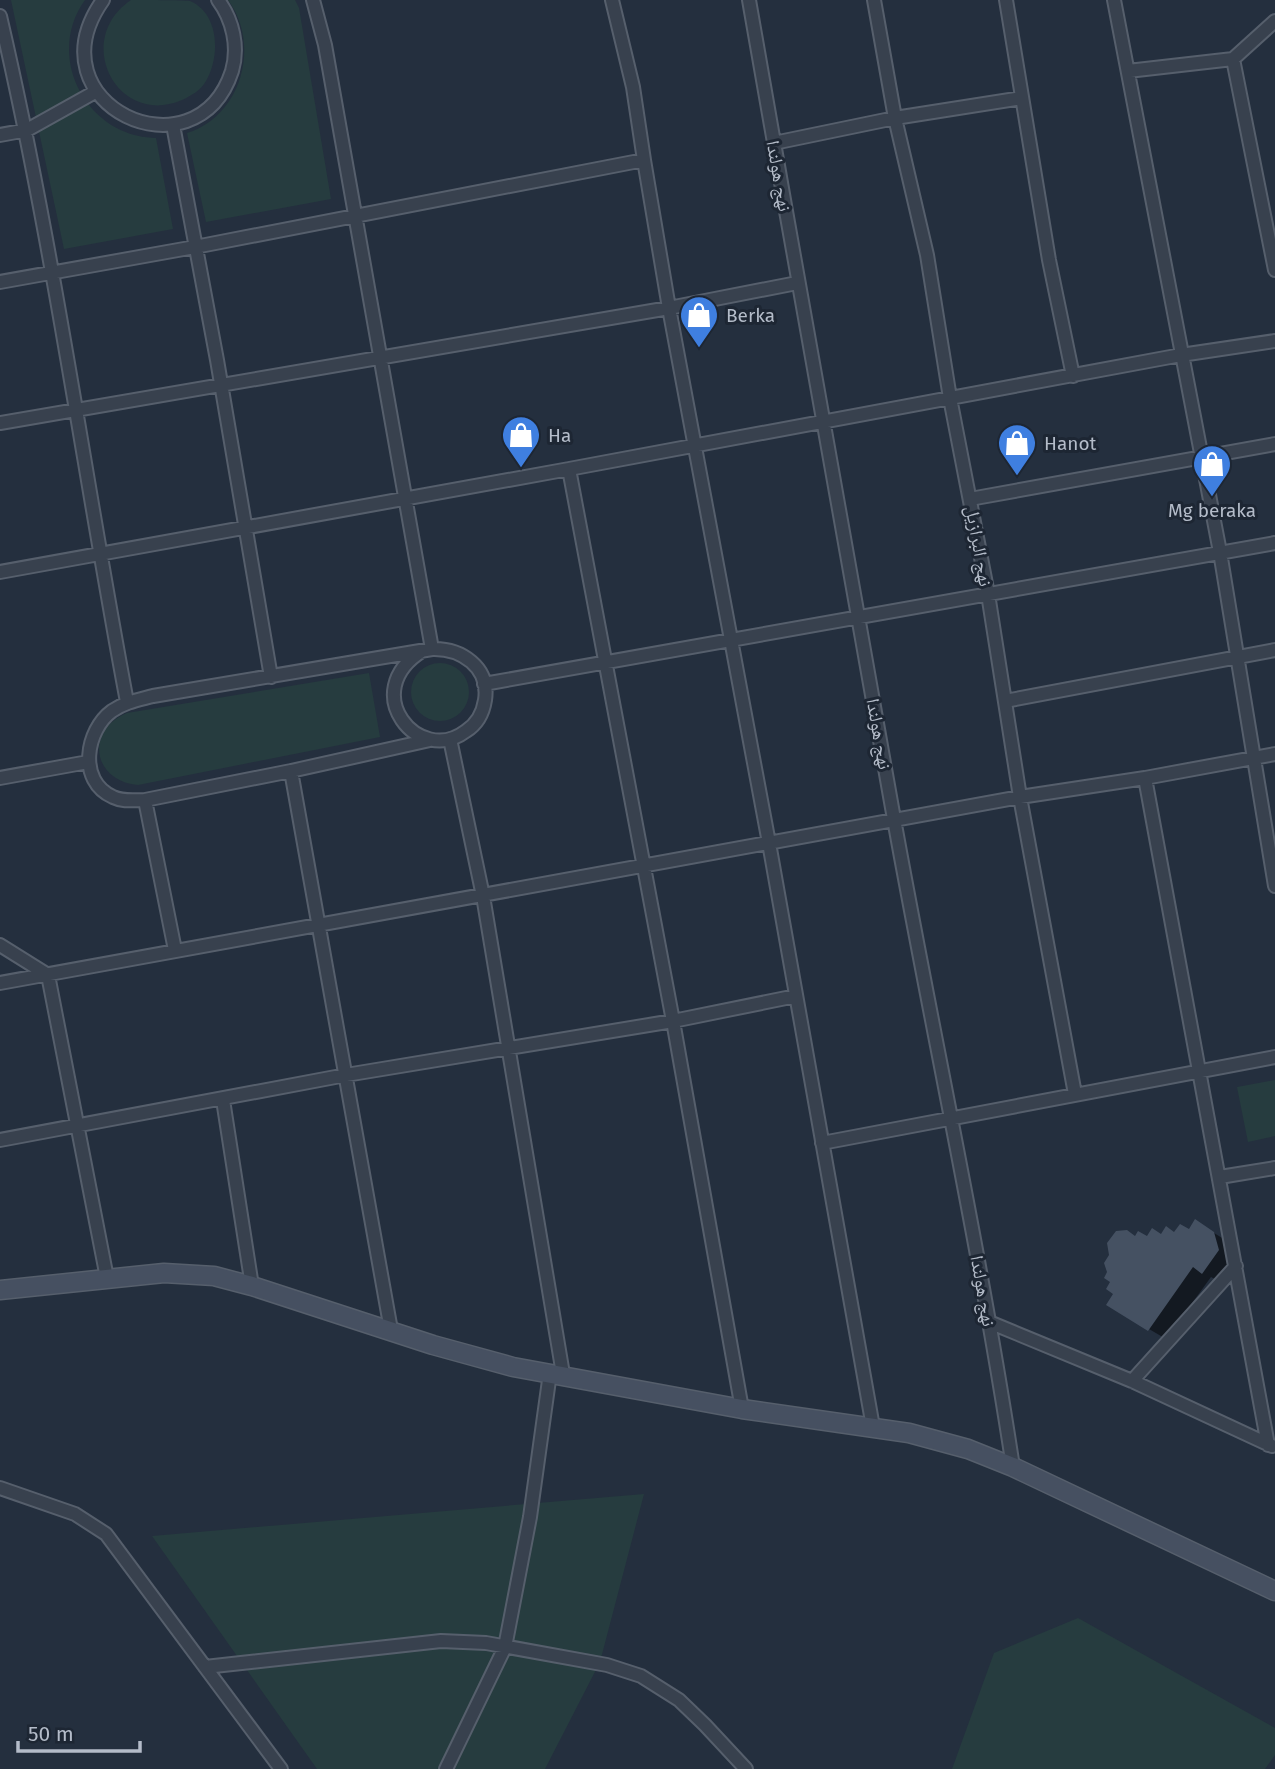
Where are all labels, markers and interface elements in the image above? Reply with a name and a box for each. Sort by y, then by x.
street label: نهج هولندا [760,139,797,214]
shop icon: Berka [678,294,720,349]
place label: Berka [726,304,775,327]
shop icon: Ha [500,414,542,469]
shop icon: Hanot [996,422,1038,477]
place label: Ha [548,424,571,447]
place label: Hanot [1044,432,1096,455]
shop icon: Mg beraka [1191,443,1233,498]
place label: Mg beraka [1168,499,1256,522]
street label: نهج البرازيل [960,504,997,588]
street label: نهج هولندا [860,697,897,772]
street label: نهج هولندا [964,1254,1001,1329]
scale bar [18,1710,140,1754]
text: 50 m [28,1721,74,1747]

